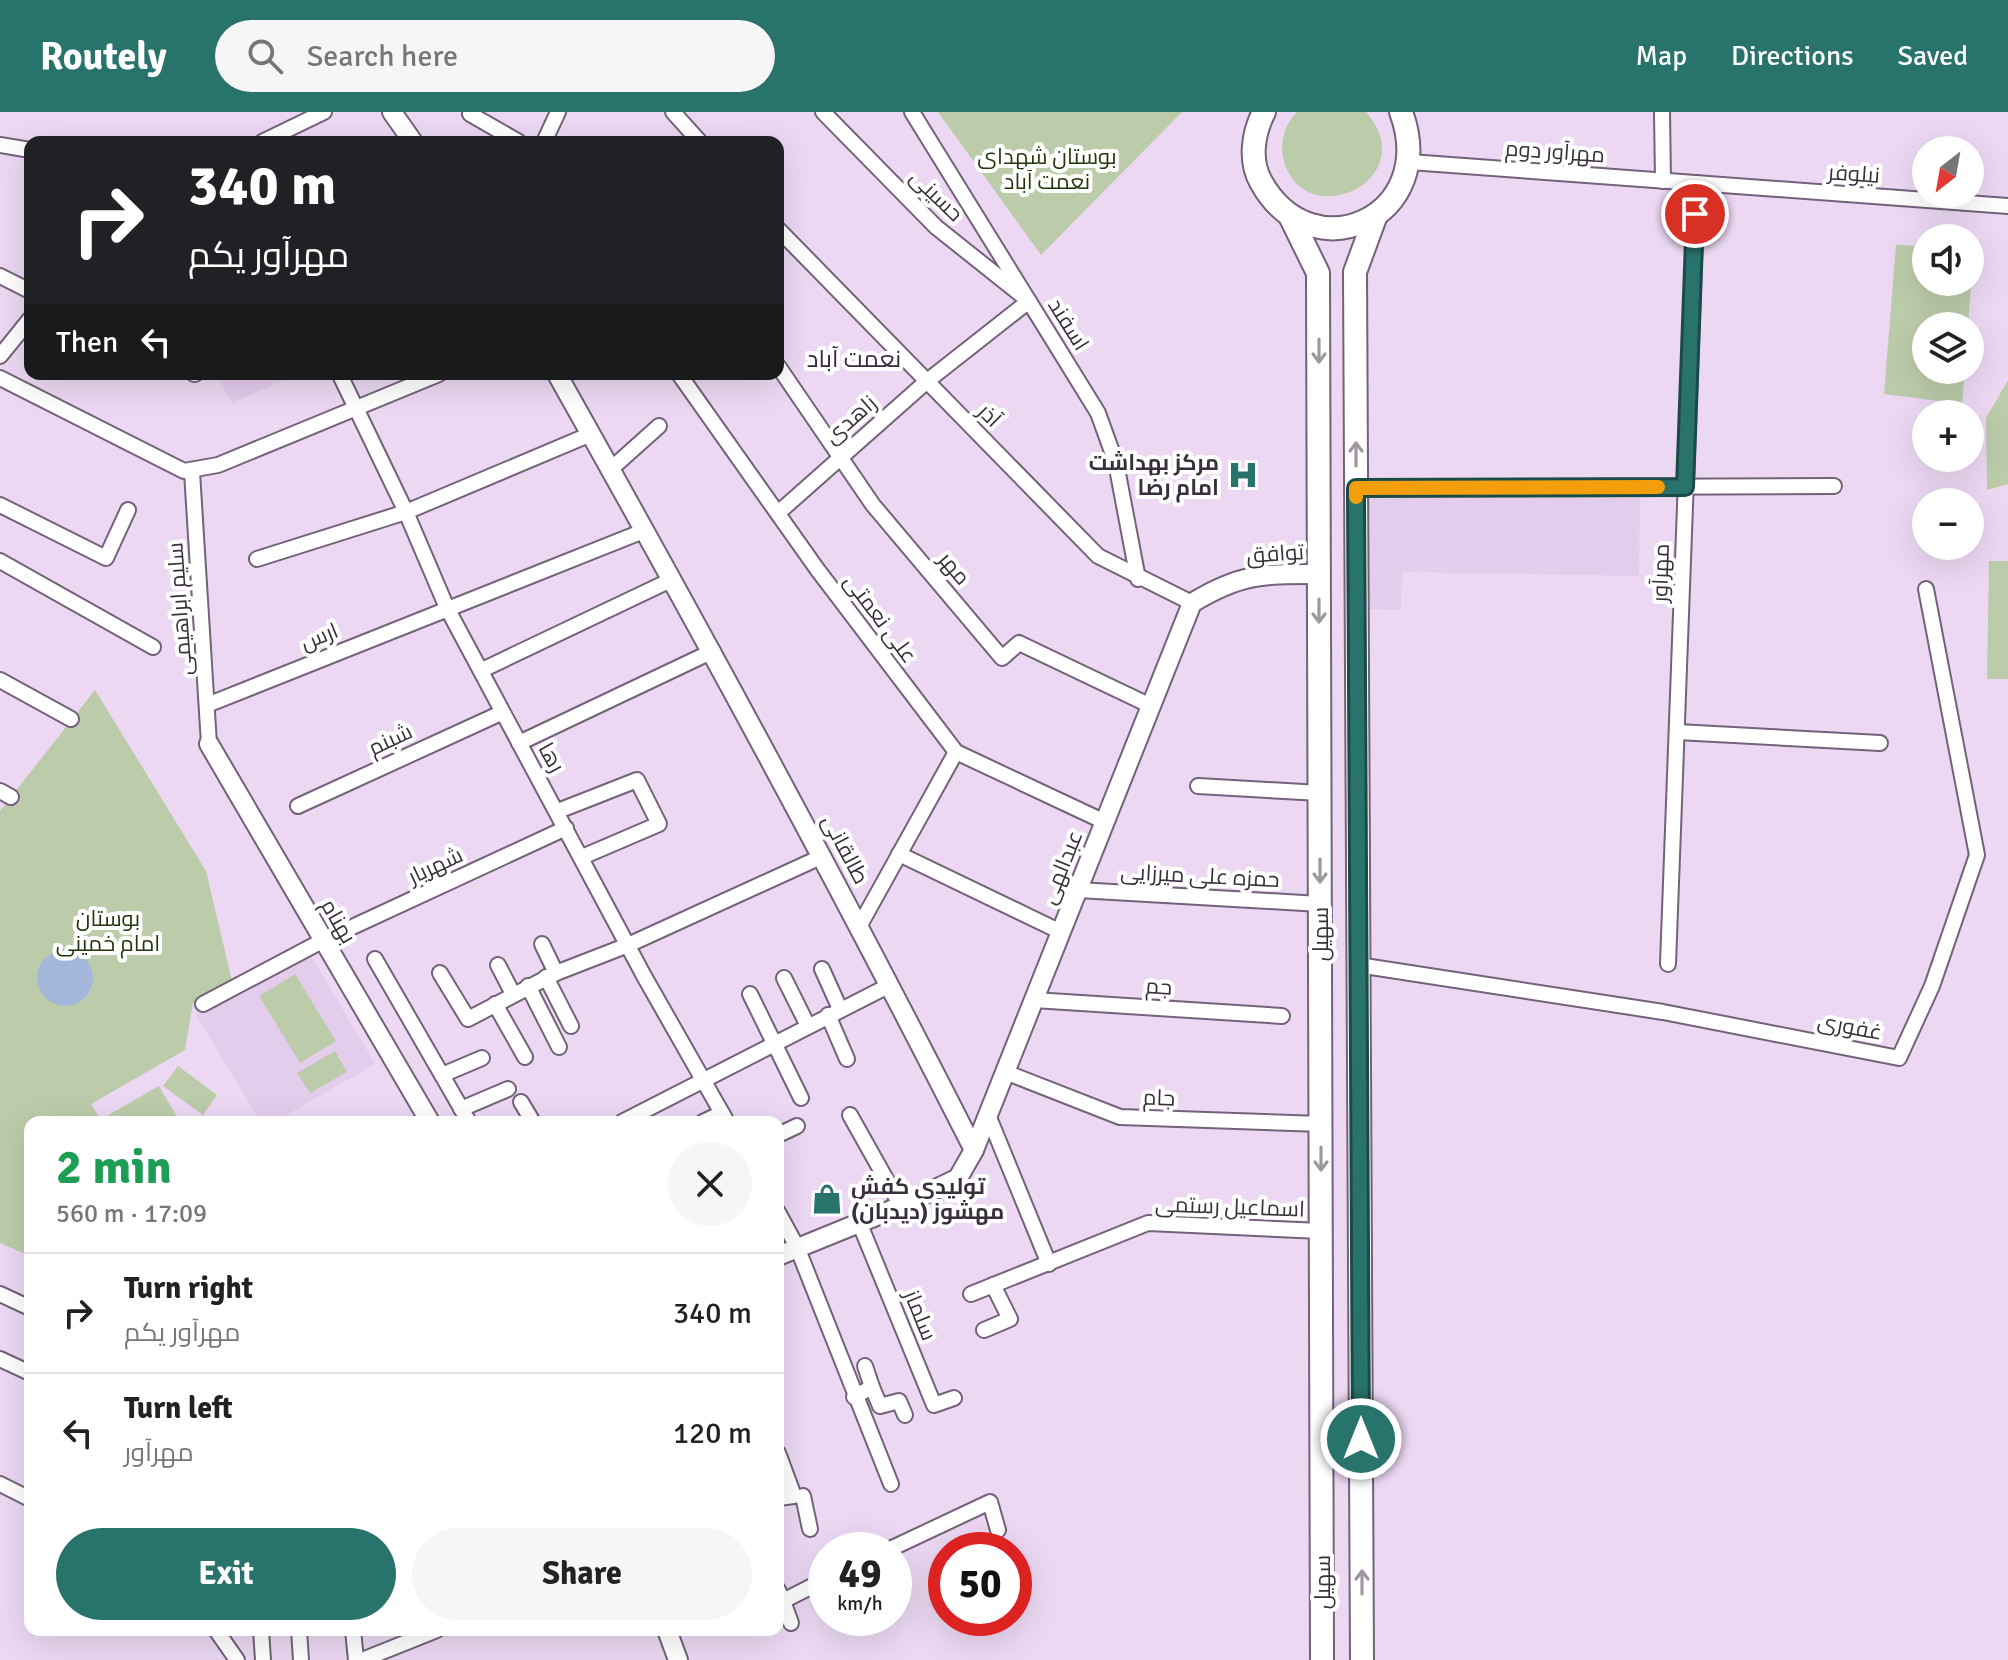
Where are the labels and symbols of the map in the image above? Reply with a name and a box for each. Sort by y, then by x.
street label: مهرآور دوم [1504,135,1606,170]
north arrow [1912,136,1984,208]
park label: بوستان شهدای نعمت آباد [977,143,1117,195]
street label: نیلوفر [1825,158,1881,189]
street label: حسینی [904,164,969,227]
pin [1661,180,1729,248]
street label: اسفند [1042,293,1095,355]
one-way arrow [1311,337,1326,364]
district label: نعمت آباد [807,344,901,374]
street label: زاهدی [819,389,882,449]
street label: آذر [971,396,1007,433]
one-way arrow [1348,441,1364,468]
place label: مرکز بهداشت امام رضا [1089,449,1219,503]
hospital icon: مرکز بهداشت امام رضا [1226,458,1260,492]
street label: توافق [1245,538,1305,569]
street label: سلیم ابراهیمی [161,541,200,676]
street label: مهرآور [1646,543,1675,605]
street label: مهر [932,545,976,591]
street label: علی نعمتی [838,568,923,668]
one-way arrow [1311,597,1327,624]
street label: ارس [296,617,342,656]
street label: شبنم [364,718,417,763]
street label: رها [532,738,571,777]
street label: طالقانی [816,810,875,889]
street label: عبدالهی [1034,826,1088,908]
street label: شهریار [402,841,467,891]
one-way arrow [1312,857,1328,884]
street label: حمزه علی میرزایی [1120,858,1280,893]
street label: بهنام [313,894,362,949]
park label: بوستان امام خمینی [56,905,160,959]
street label: سهیل [1307,907,1334,961]
street label: جم [1145,972,1173,1003]
street label: غفوری [1815,1007,1885,1046]
street label: جام [1142,1083,1176,1114]
one-way arrow [1313,1145,1329,1172]
place label: تولیدی کفش مهشوز (دیدبان) [851,1173,1004,1225]
shop icon: تولیدی کفش مهشوز (دیدبان) [810,1182,844,1216]
street label: اسماعیل رستمی [1155,1190,1305,1223]
street label: سلماز [898,1284,943,1344]
position arrow [1319,1397,1403,1481]
speed limit sign: 50 [928,1532,1032,1636]
street label: سهیل [1309,1555,1336,1609]
one-way arrow [1354,1569,1370,1596]

